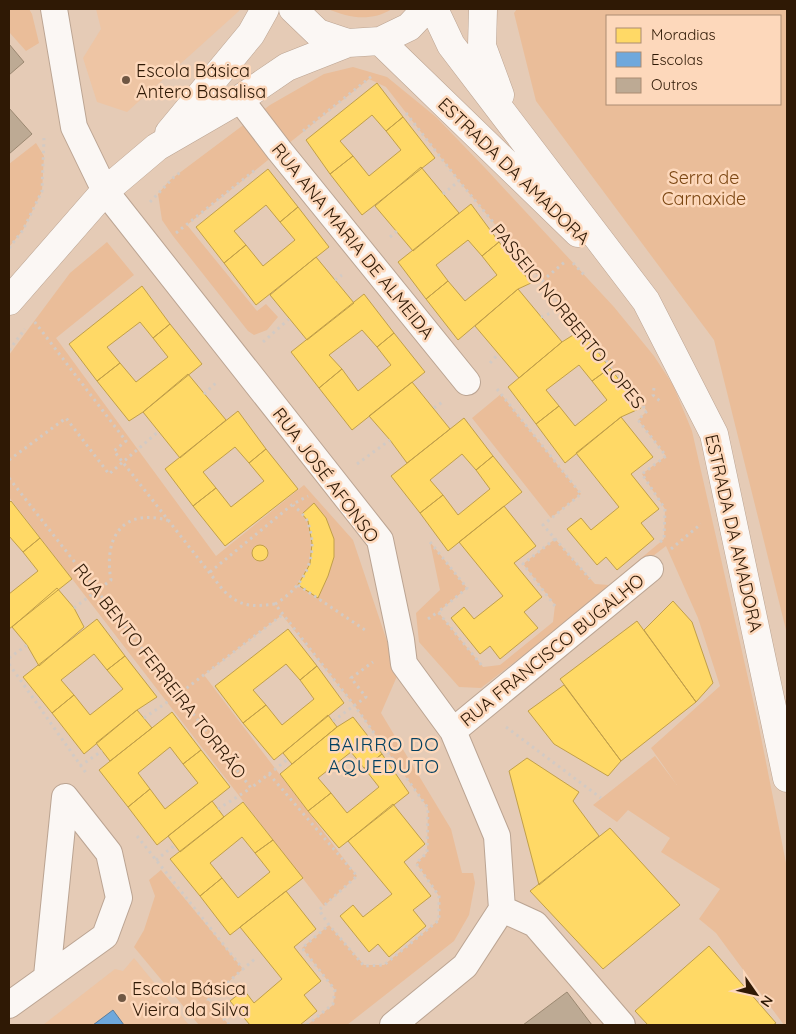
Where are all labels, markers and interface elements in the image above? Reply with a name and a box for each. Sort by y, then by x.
legend [606,15,781,105]
text: Moradias [651,25,716,44]
text: Escolas [651,50,703,69]
place label: Escola Básica Antero Basalisa [136,59,266,103]
marker: Escola Básica Antero Basalisa [120,74,132,86]
text: Outros [651,75,698,94]
street label: ESTRADA DA AMADORA [433,92,595,250]
street label: RUA ANA MARIA DE ALMEIDA [267,138,439,344]
park label: Serra de Carnaxide [662,166,746,210]
street label: PASSEIO NORBERTO LOPES [486,219,650,413]
street label: RUA JOSÉ AFONSO [268,403,384,547]
street label: ESTRADA DA AMADORA [700,432,768,635]
street label: RUA BENTO FERREIRA TORRÃO [69,559,251,783]
street label: RUA FRANCISCO BUGALHO [455,569,649,731]
district label: BAIRRO DO AQUEDUTO [328,732,440,778]
north arrow [731,969,781,1019]
place label: Escola Básica Vieira da Silva [132,977,249,1021]
marker: Escola Básica Vieira da Silva [116,992,128,1004]
text: N [756,992,777,1011]

